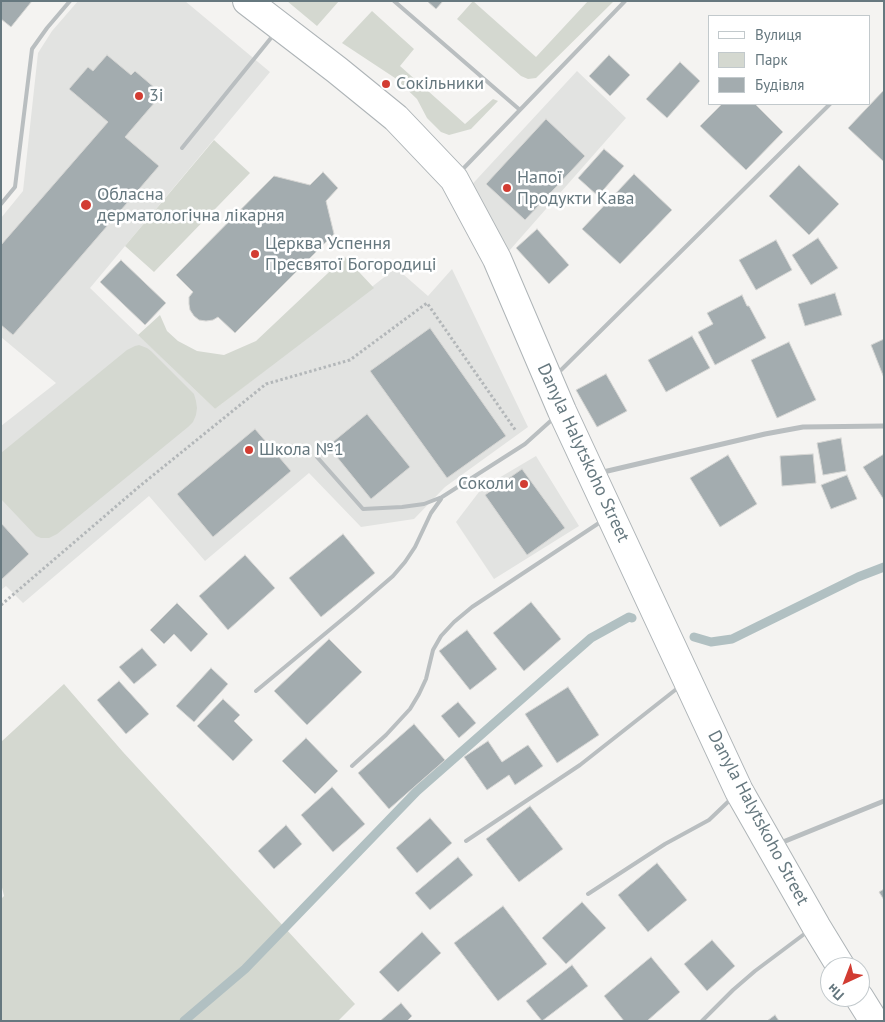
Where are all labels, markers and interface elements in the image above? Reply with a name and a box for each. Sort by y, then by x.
legend [708,15,870,105]
text: Вулиця [755,25,802,44]
text: Парк [755,50,788,69]
place label: Сокільники [396,73,484,95]
text: Будівля [755,75,804,94]
marker: Сокільники [380,78,392,90]
place label: 3i [149,85,164,107]
marker: 3i [133,90,145,102]
place label: Напої Продукти Кава [517,167,634,210]
marker: Напої Продукти Кава [501,182,513,194]
place label: Обласна дерматологічна лікарня [97,184,284,226]
marker: Обласна дерматологічна лікарня [79,198,93,212]
place label: Церква Успення Пресвятої Богородиці [265,233,437,276]
marker: Церква Успення Пресвятої Богородиці [249,248,261,260]
street label: Danyla Halytskoho Street [532,360,634,546]
place label: Школа №1 [259,439,344,461]
marker: Школа №1 [243,444,255,456]
place label: Соколи [458,473,514,495]
marker: Соколи [518,478,530,490]
street label: Danyla Halytskoho Street [703,727,813,909]
north arrow [820,957,870,1007]
text: Пн [823,980,848,1004]

